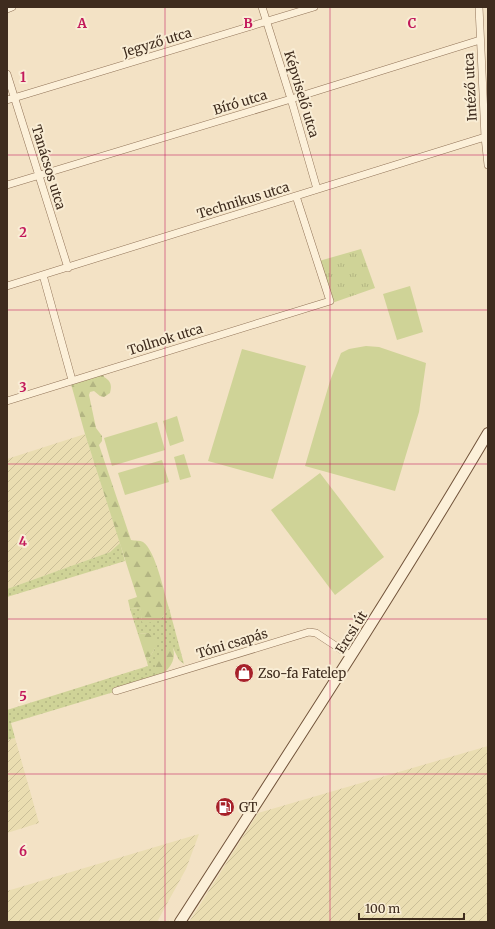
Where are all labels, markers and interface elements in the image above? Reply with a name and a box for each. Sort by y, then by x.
text: A [76,15,87,32]
text: B [243,15,253,32]
text: C [408,15,417,32]
street label: Jegyző utca [120,24,194,61]
street label: Képviselő utca [280,49,323,140]
street label: Intéző utca [460,52,481,122]
text: 1 [20,69,26,86]
street label: Bíró utca [211,86,269,119]
street label: Tanácsos utca [28,123,69,212]
street label: Technikus utca [195,178,291,223]
text: 2 [19,224,27,241]
street label: Tollnok utca [125,320,205,359]
text: 3 [19,379,27,396]
text: 4 [19,533,28,550]
street label: Ercsi út [332,608,371,657]
street label: Tóni csapás [194,625,270,662]
shop icon: Zso-fa Fatelep [233,662,255,684]
place label: Zso-fa Fatelep [258,665,346,682]
text: 5 [19,688,27,705]
fuel station icon: GT [214,796,236,818]
place label: GT [239,799,257,816]
text: 6 [19,843,27,860]
scale bar [359,895,464,921]
text: 100 m [365,901,400,916]

